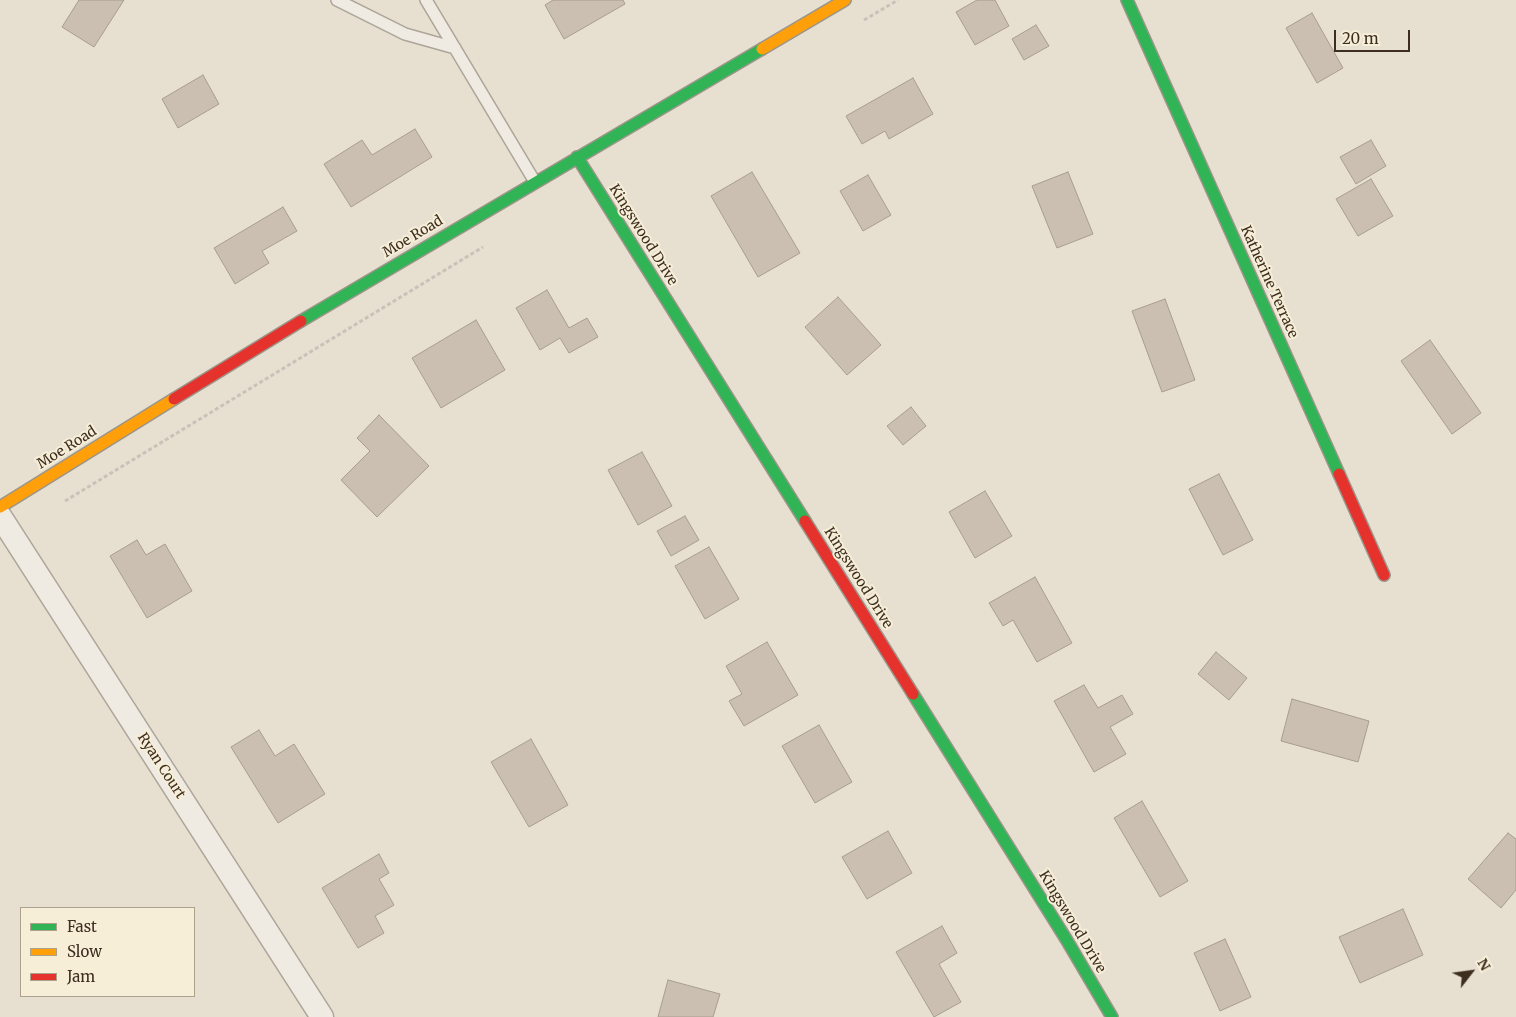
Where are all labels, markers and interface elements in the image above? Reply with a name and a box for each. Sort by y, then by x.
scale bar [1336,20,1412,52]
text: 20 m [1342,29,1379,48]
street label: Kingswood Drive [605,181,681,289]
street label: Moe Road [380,213,446,261]
street label: Katherine Terrace [1237,223,1301,341]
street label: Moe Road [34,423,100,473]
street label: Kingswood Drive [820,524,896,632]
street label: Ryan Court [133,730,189,802]
street label: Kingswood Drive [1035,868,1109,976]
legend [20,907,195,997]
text: Fast [67,917,97,936]
text: Slow [67,942,102,961]
north arrow [1446,947,1496,997]
text: N [1473,955,1495,974]
text: Jam [67,967,95,986]

